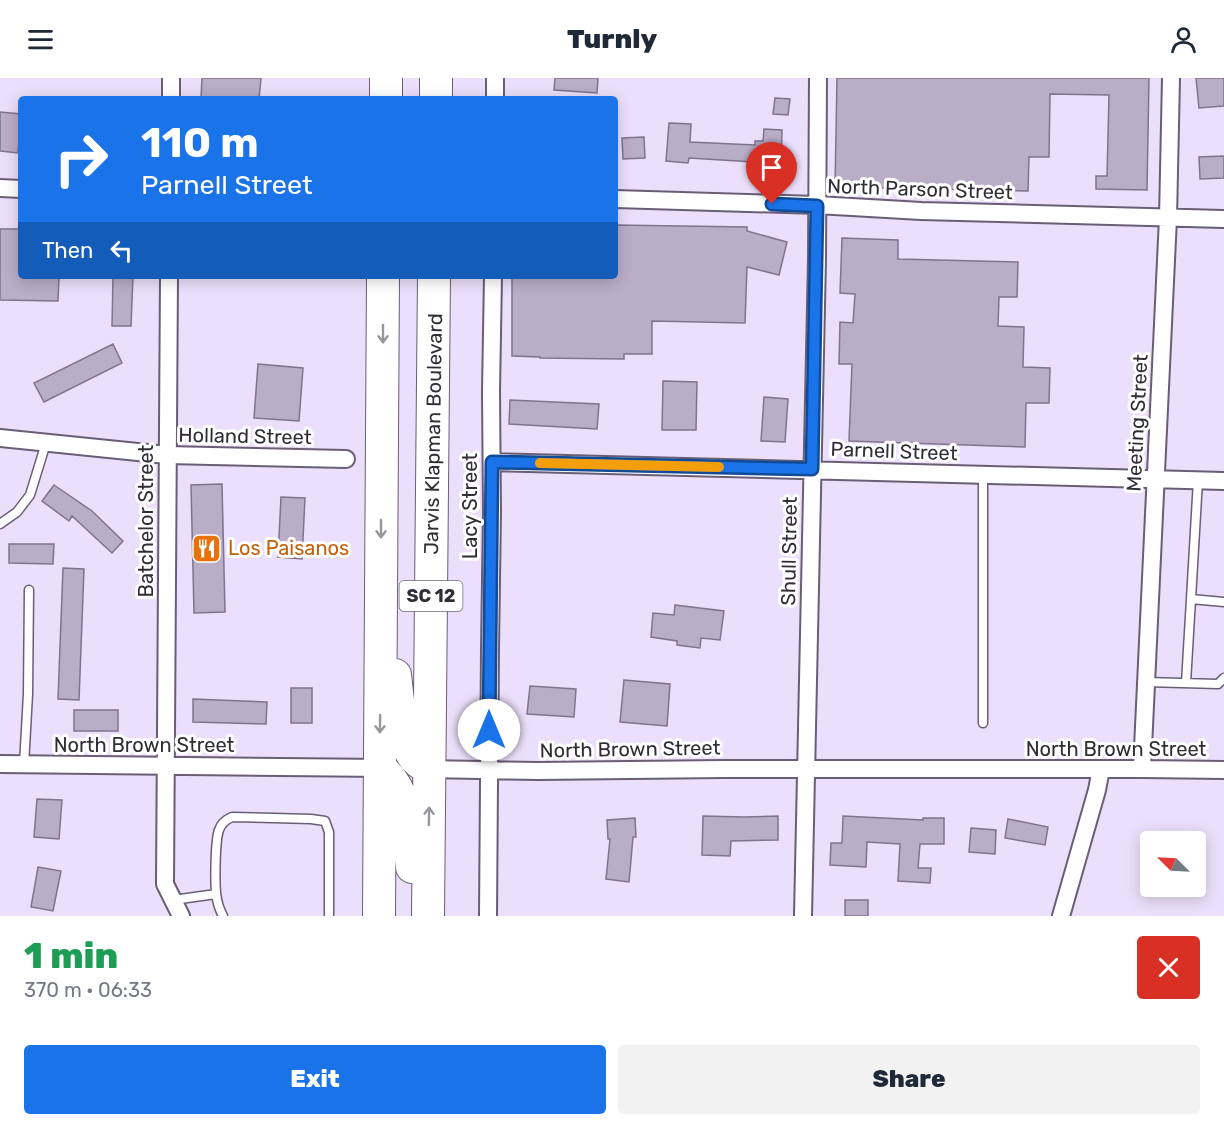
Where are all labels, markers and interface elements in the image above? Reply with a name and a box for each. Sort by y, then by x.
icon: menu [24,23,57,56]
text: Turnly [567,23,657,55]
icon: person [1167,23,1200,56]
text: 110 m [141,118,259,168]
icon: right [42,120,120,198]
pin [746,142,797,204]
icon: arrive [755,151,788,184]
text: Parnell Street [141,169,313,201]
street label: North Parson Street [827,174,1013,204]
icon: left [105,234,138,267]
text: Then [42,237,93,264]
street label: Jarvis Klapman Boulevard [419,313,447,555]
one-way arrow [377,324,388,344]
street label: Meeting Street [1121,353,1153,492]
street label: Holland Street [178,423,312,449]
street label: Parnell Street [830,437,958,465]
street label: Batchelor Street [134,444,158,597]
street label: Lacy Street [458,453,482,559]
street label: Shull Street [776,496,802,606]
one-way arrow [376,519,387,539]
restaurant icon: Los Paisanos [191,532,223,564]
place label: Los Paisanos [228,536,349,560]
road number: SC 12 [400,581,462,611]
position arrow [457,698,521,762]
one-way arrow [374,714,386,734]
street label: North Brown Street [54,733,235,757]
street label: North Brown Street [539,735,721,763]
street label: North Brown Street [1026,737,1207,761]
one-way arrow [423,806,435,826]
north arrow [1140,831,1206,897]
map controls [1140,831,1206,897]
text: 1 min [24,934,118,977]
button: close [1137,936,1200,999]
text: 370 m · 06:33 [24,978,152,1002]
button: Exit [24,1045,606,1114]
button: Share [618,1045,1200,1114]

